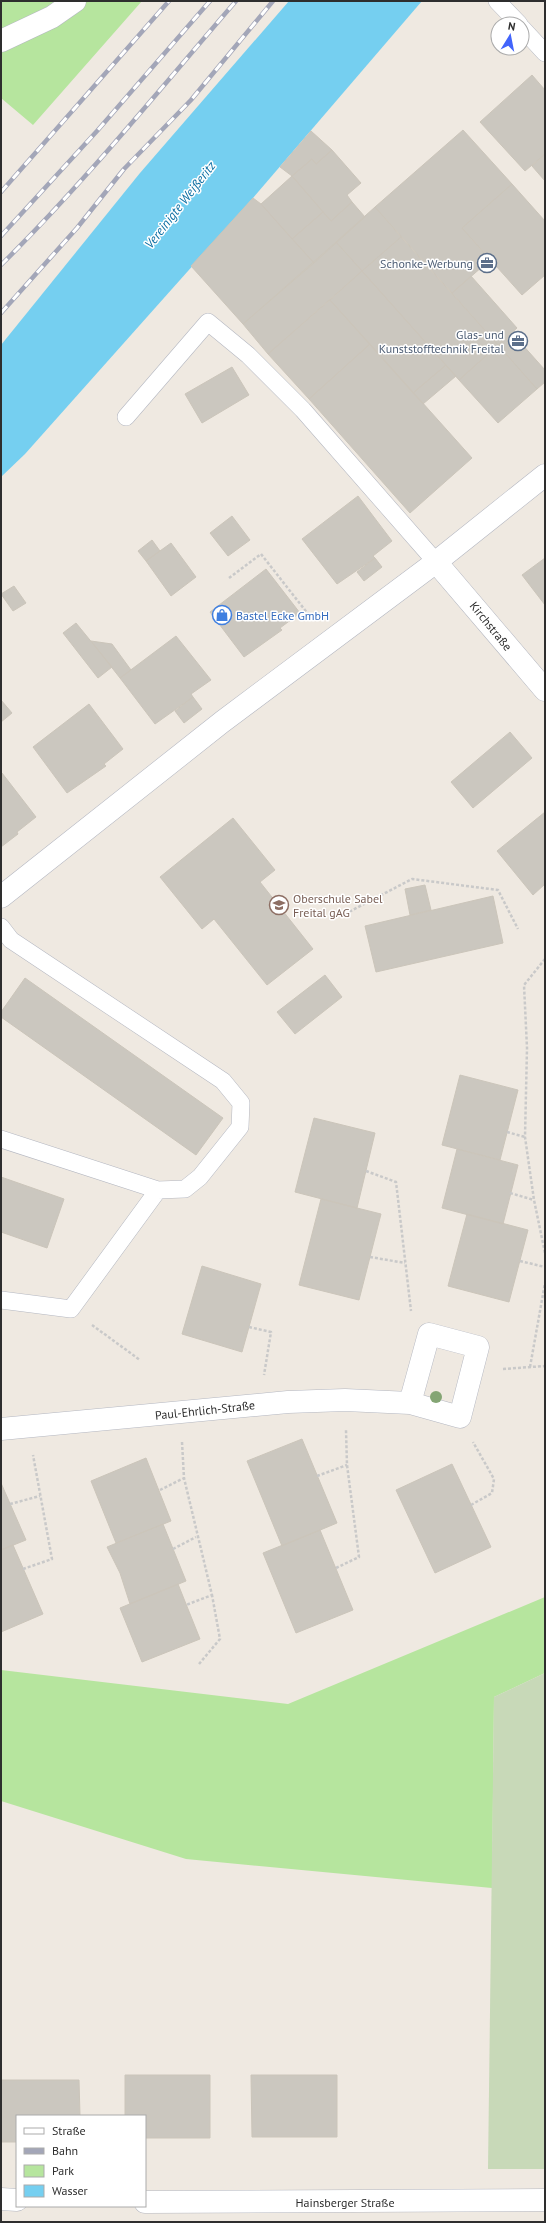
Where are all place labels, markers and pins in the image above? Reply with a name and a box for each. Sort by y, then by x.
office icon: Schonke-Werbung [476,252,498,274]
place label: Schonke-Werbung [380,256,473,271]
place label: Glas- und Kunststofftechnik Freital [379,327,504,356]
office icon: Glas- und Kunststofftechnik Freital [507,330,529,352]
shop icon: Bastel Ecke GmbH [211,604,233,626]
place label: Bastel Ecke GmbH [236,608,329,623]
place label: Oberschule Sabel Freital gAG [293,891,383,920]
school or university icon: Oberschule Sabel Freital gAG [268,894,290,916]

